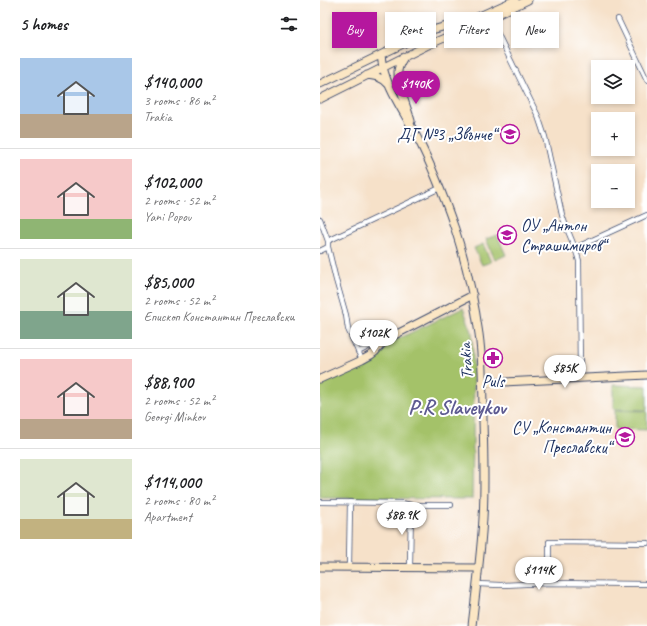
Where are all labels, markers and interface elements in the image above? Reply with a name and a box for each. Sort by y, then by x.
chip: Buy [332,12,377,48]
chip: Rent [385,12,436,48]
chip: Filters [444,12,503,48]
chip: New [511,12,559,48]
icon: filters [278,13,300,35]
text: 5 homes [20,14,68,35]
map controls [591,60,635,208]
button: layers [591,60,635,104]
pin: $140K [388,71,444,105]
text: $140,000 [144,72,201,93]
icon: home [52,74,100,122]
text: $140K [401,76,431,92]
text: 3 rooms · 86 m² [144,93,214,109]
text: Trakia [144,109,172,125]
button: + [591,112,635,156]
school or university icon: ДГ №3 „Звънче“ [499,123,521,145]
place label: ДГ №3 „Звънче“ [397,124,499,145]
button: − [591,164,635,208]
text: $102,000 [144,172,201,193]
icon: home [52,175,100,223]
text: 2 rooms · 52 m² [144,193,214,209]
text: Yani Popov [144,209,191,225]
place label: ОУ „Антон Страшимиров“ [521,215,609,256]
school or university icon: ОУ „Антон Страшимиров“ [496,224,518,246]
text: $85,000 [144,272,193,293]
icon: home [52,275,100,323]
text: 2 rooms · 52 m² [144,293,214,309]
text: Епископ Константин Преславски [144,309,294,325]
pin: $102K [346,320,402,354]
text: $102K [359,325,389,341]
street label: Trakia [454,340,478,380]
pharmacy icon: Puls [482,347,504,369]
pin: $85K [541,355,589,389]
text: $85K [553,360,577,376]
place label: Puls [482,371,505,392]
text: $88,900 [144,372,193,393]
icon: home [52,375,100,423]
text: 2 rooms · 52 m² [144,393,214,409]
district label: P.R Slaveykov [408,394,508,420]
text: Georgi Minkov [144,409,205,425]
place label: СУ „Константин Преславски“ [512,417,614,458]
school or university icon: СУ „Константин Преславски“ [614,426,636,448]
text: $114,000 [144,472,201,493]
icon: home [52,475,100,523]
text: 2 rooms · 80 m² [144,493,214,509]
pin: $88.9K [369,502,435,536]
text: $88.9K [386,507,418,523]
text: Apartment [144,509,192,525]
pin: $114K [511,557,567,591]
text: $114K [524,562,554,578]

